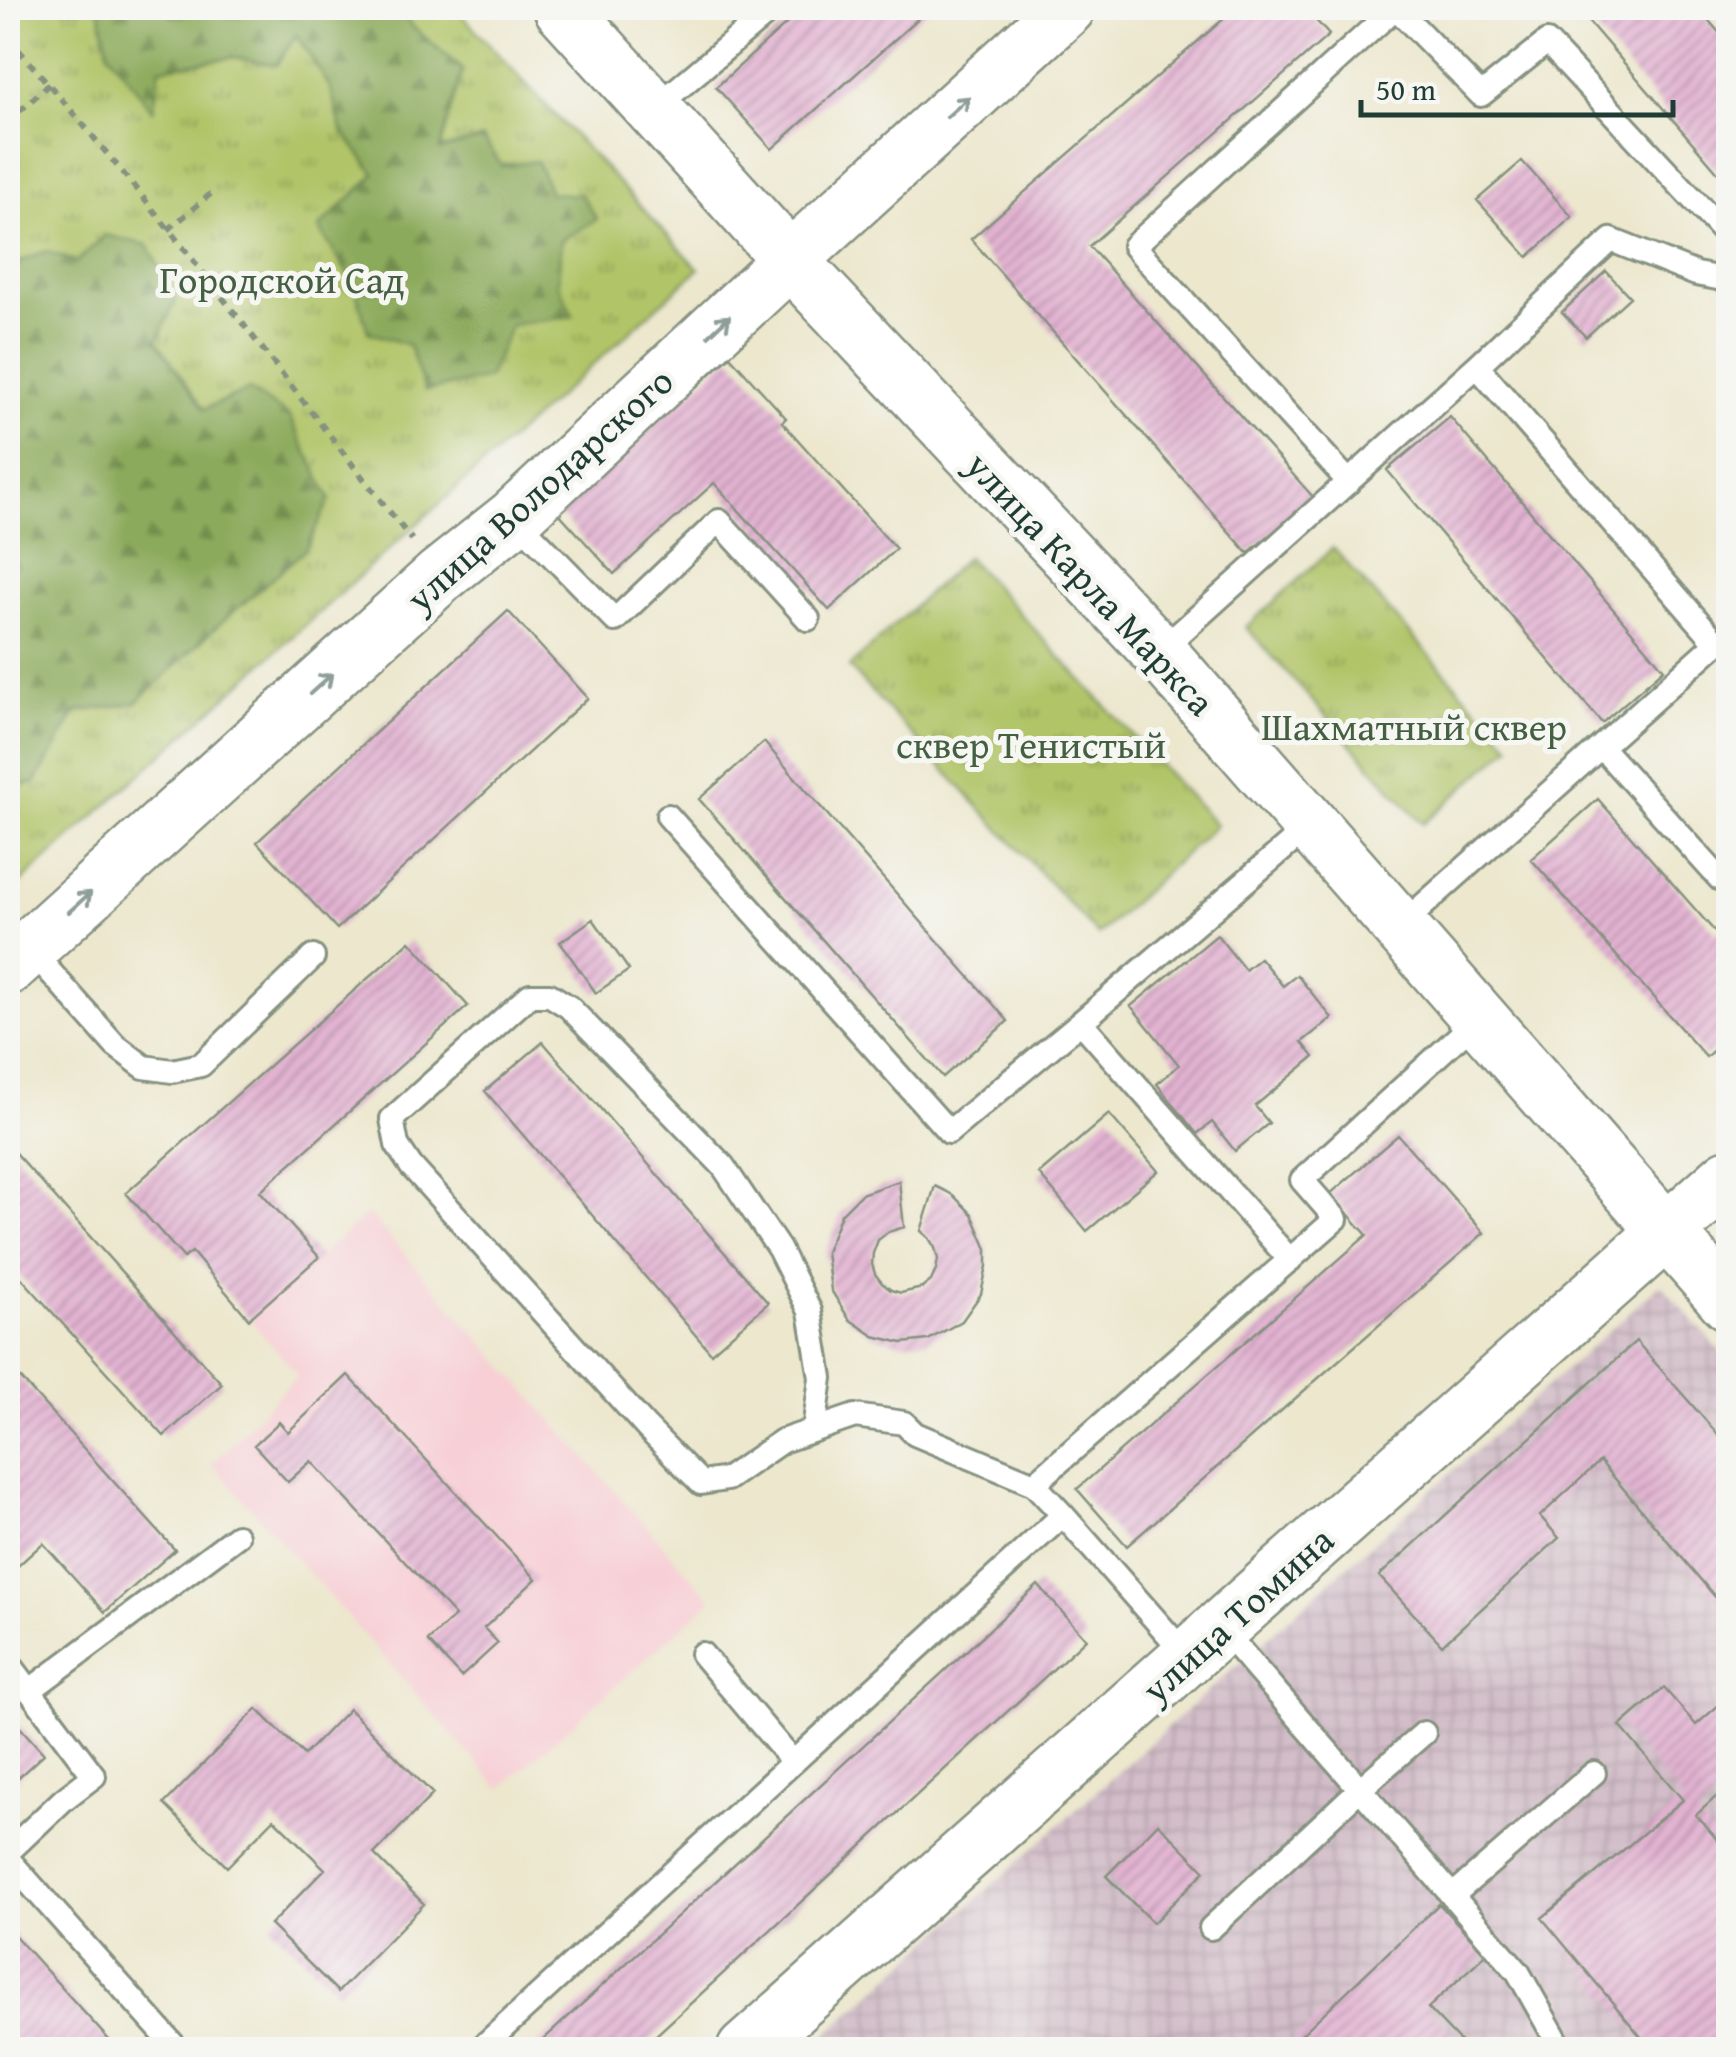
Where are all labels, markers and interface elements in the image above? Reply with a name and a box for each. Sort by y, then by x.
scale bar [1361,55,1674,117]
text: 50 m [1376,67,1436,111]
one-way arrow [945,96,970,119]
park label: Городской Сад [160,251,404,307]
one-way arrow [706,314,730,338]
street label: улица Володарского [392,353,685,625]
street label: улица Карла Маркса [953,438,1229,728]
one-way arrow [308,673,333,696]
park label: Шахматный сквер [1261,698,1567,754]
park label: сквер Тенистый [896,716,1166,772]
one-way arrow [67,891,92,914]
street label: улица Томина [1128,1512,1345,1716]

